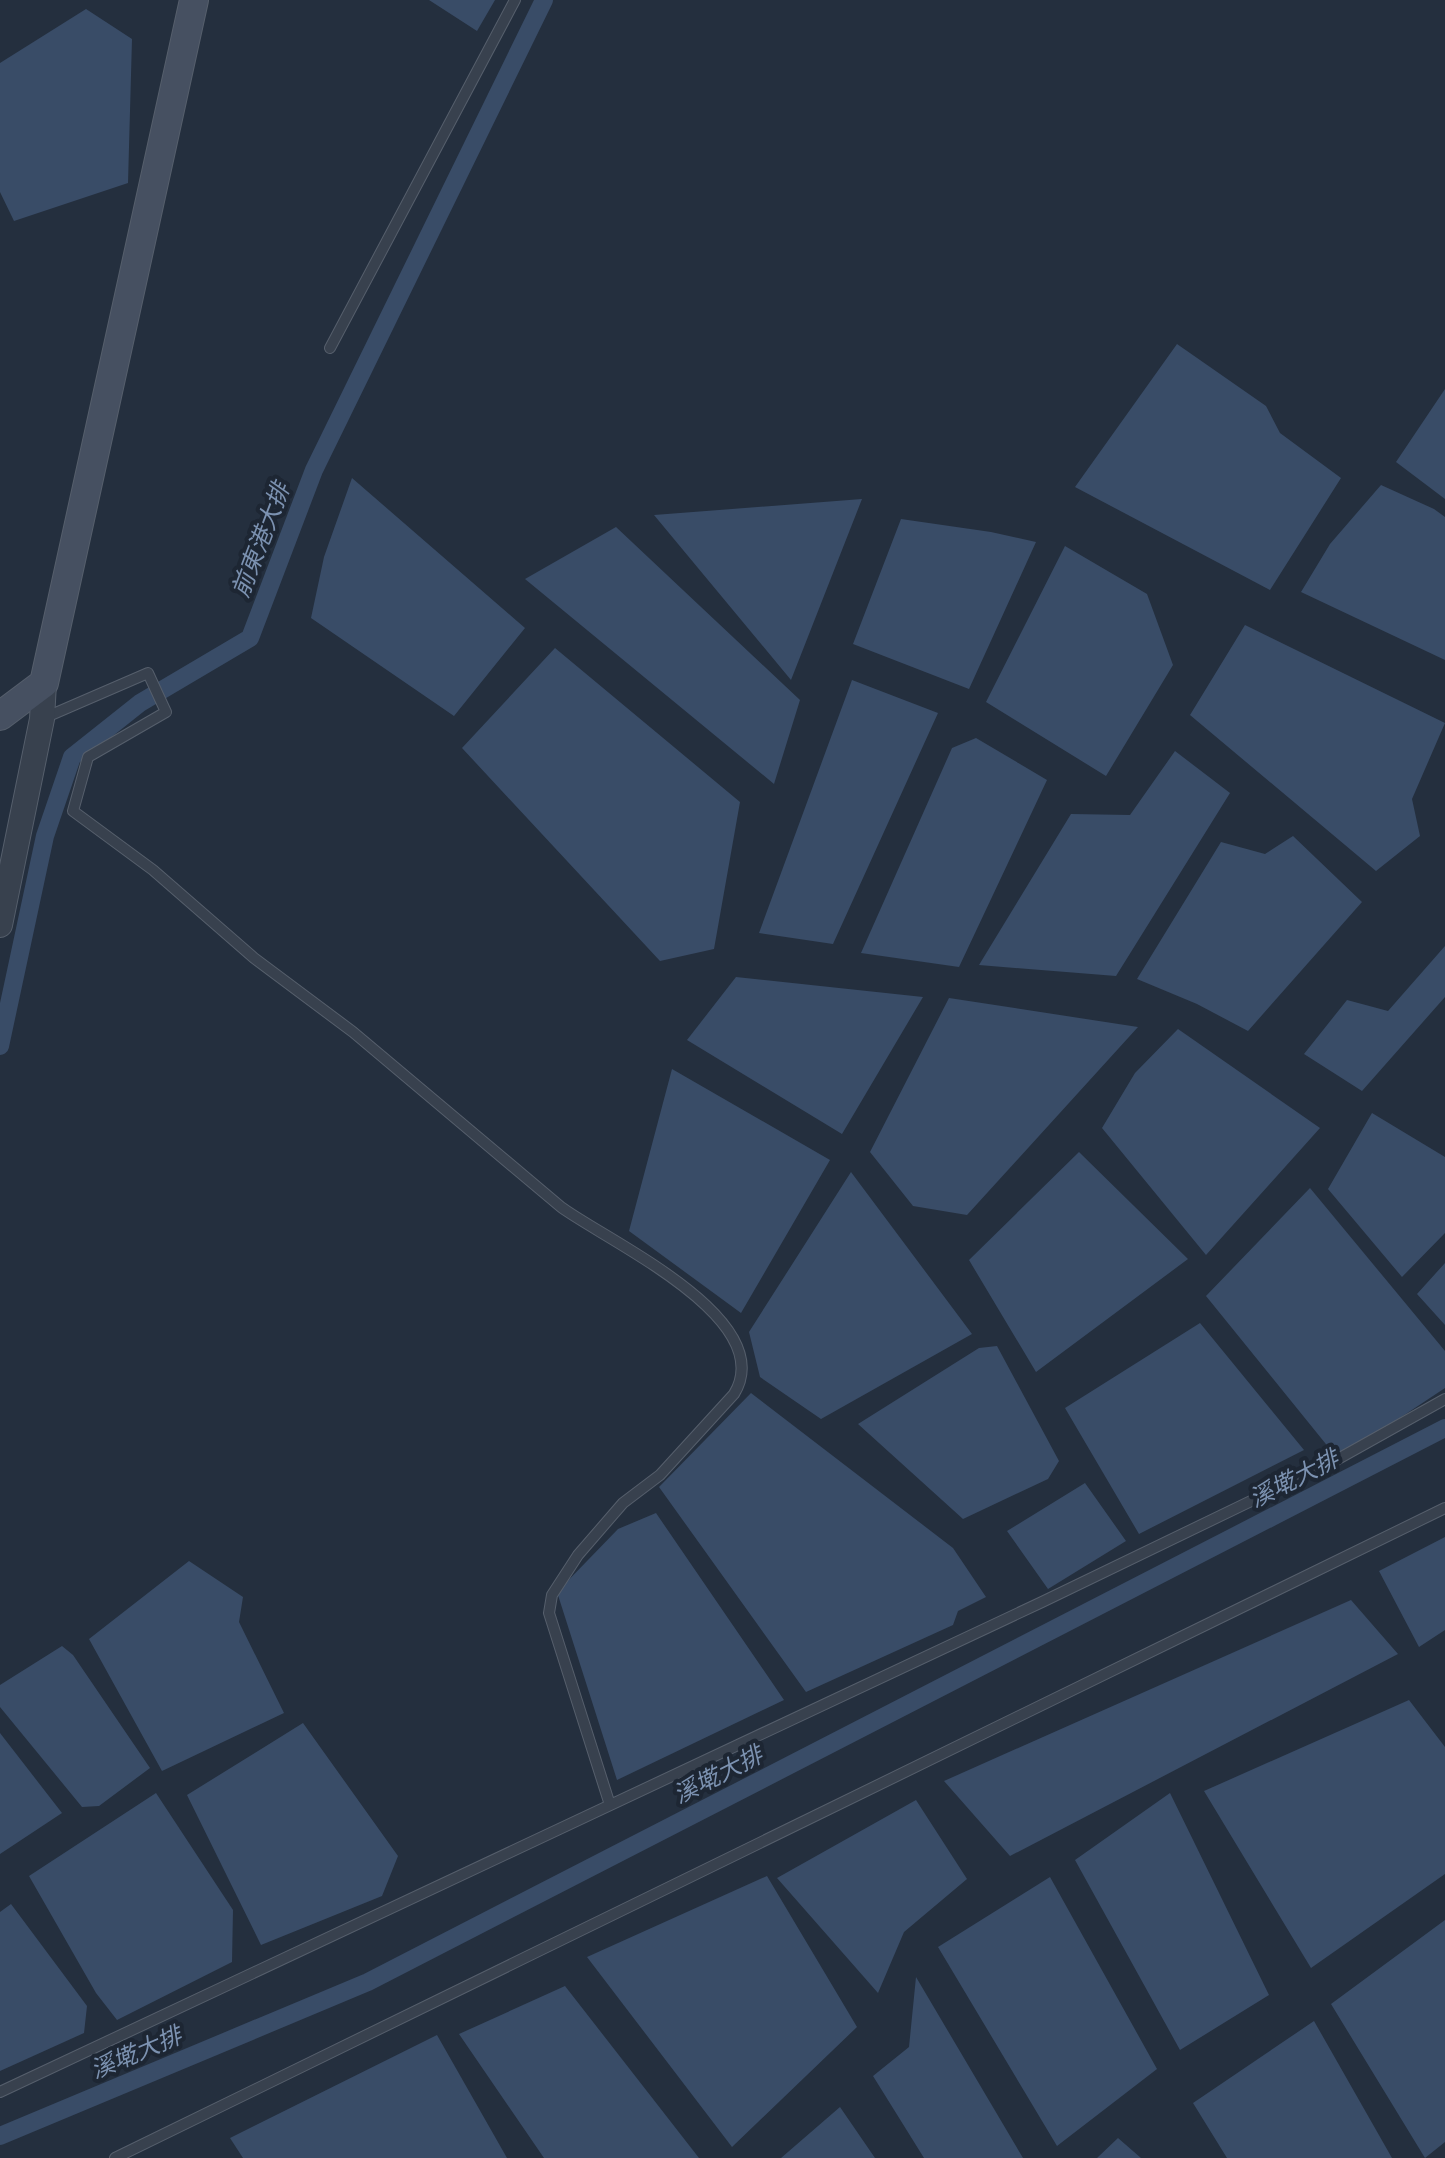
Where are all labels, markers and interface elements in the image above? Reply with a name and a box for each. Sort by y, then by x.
water label: 前東港大排 [225,475,297,601]
water label: 溪墘大排 [1244,1442,1346,1513]
water label: 溪墘大排 [668,1738,770,1809]
water label: 溪墘大排 [86,2018,188,2085]

